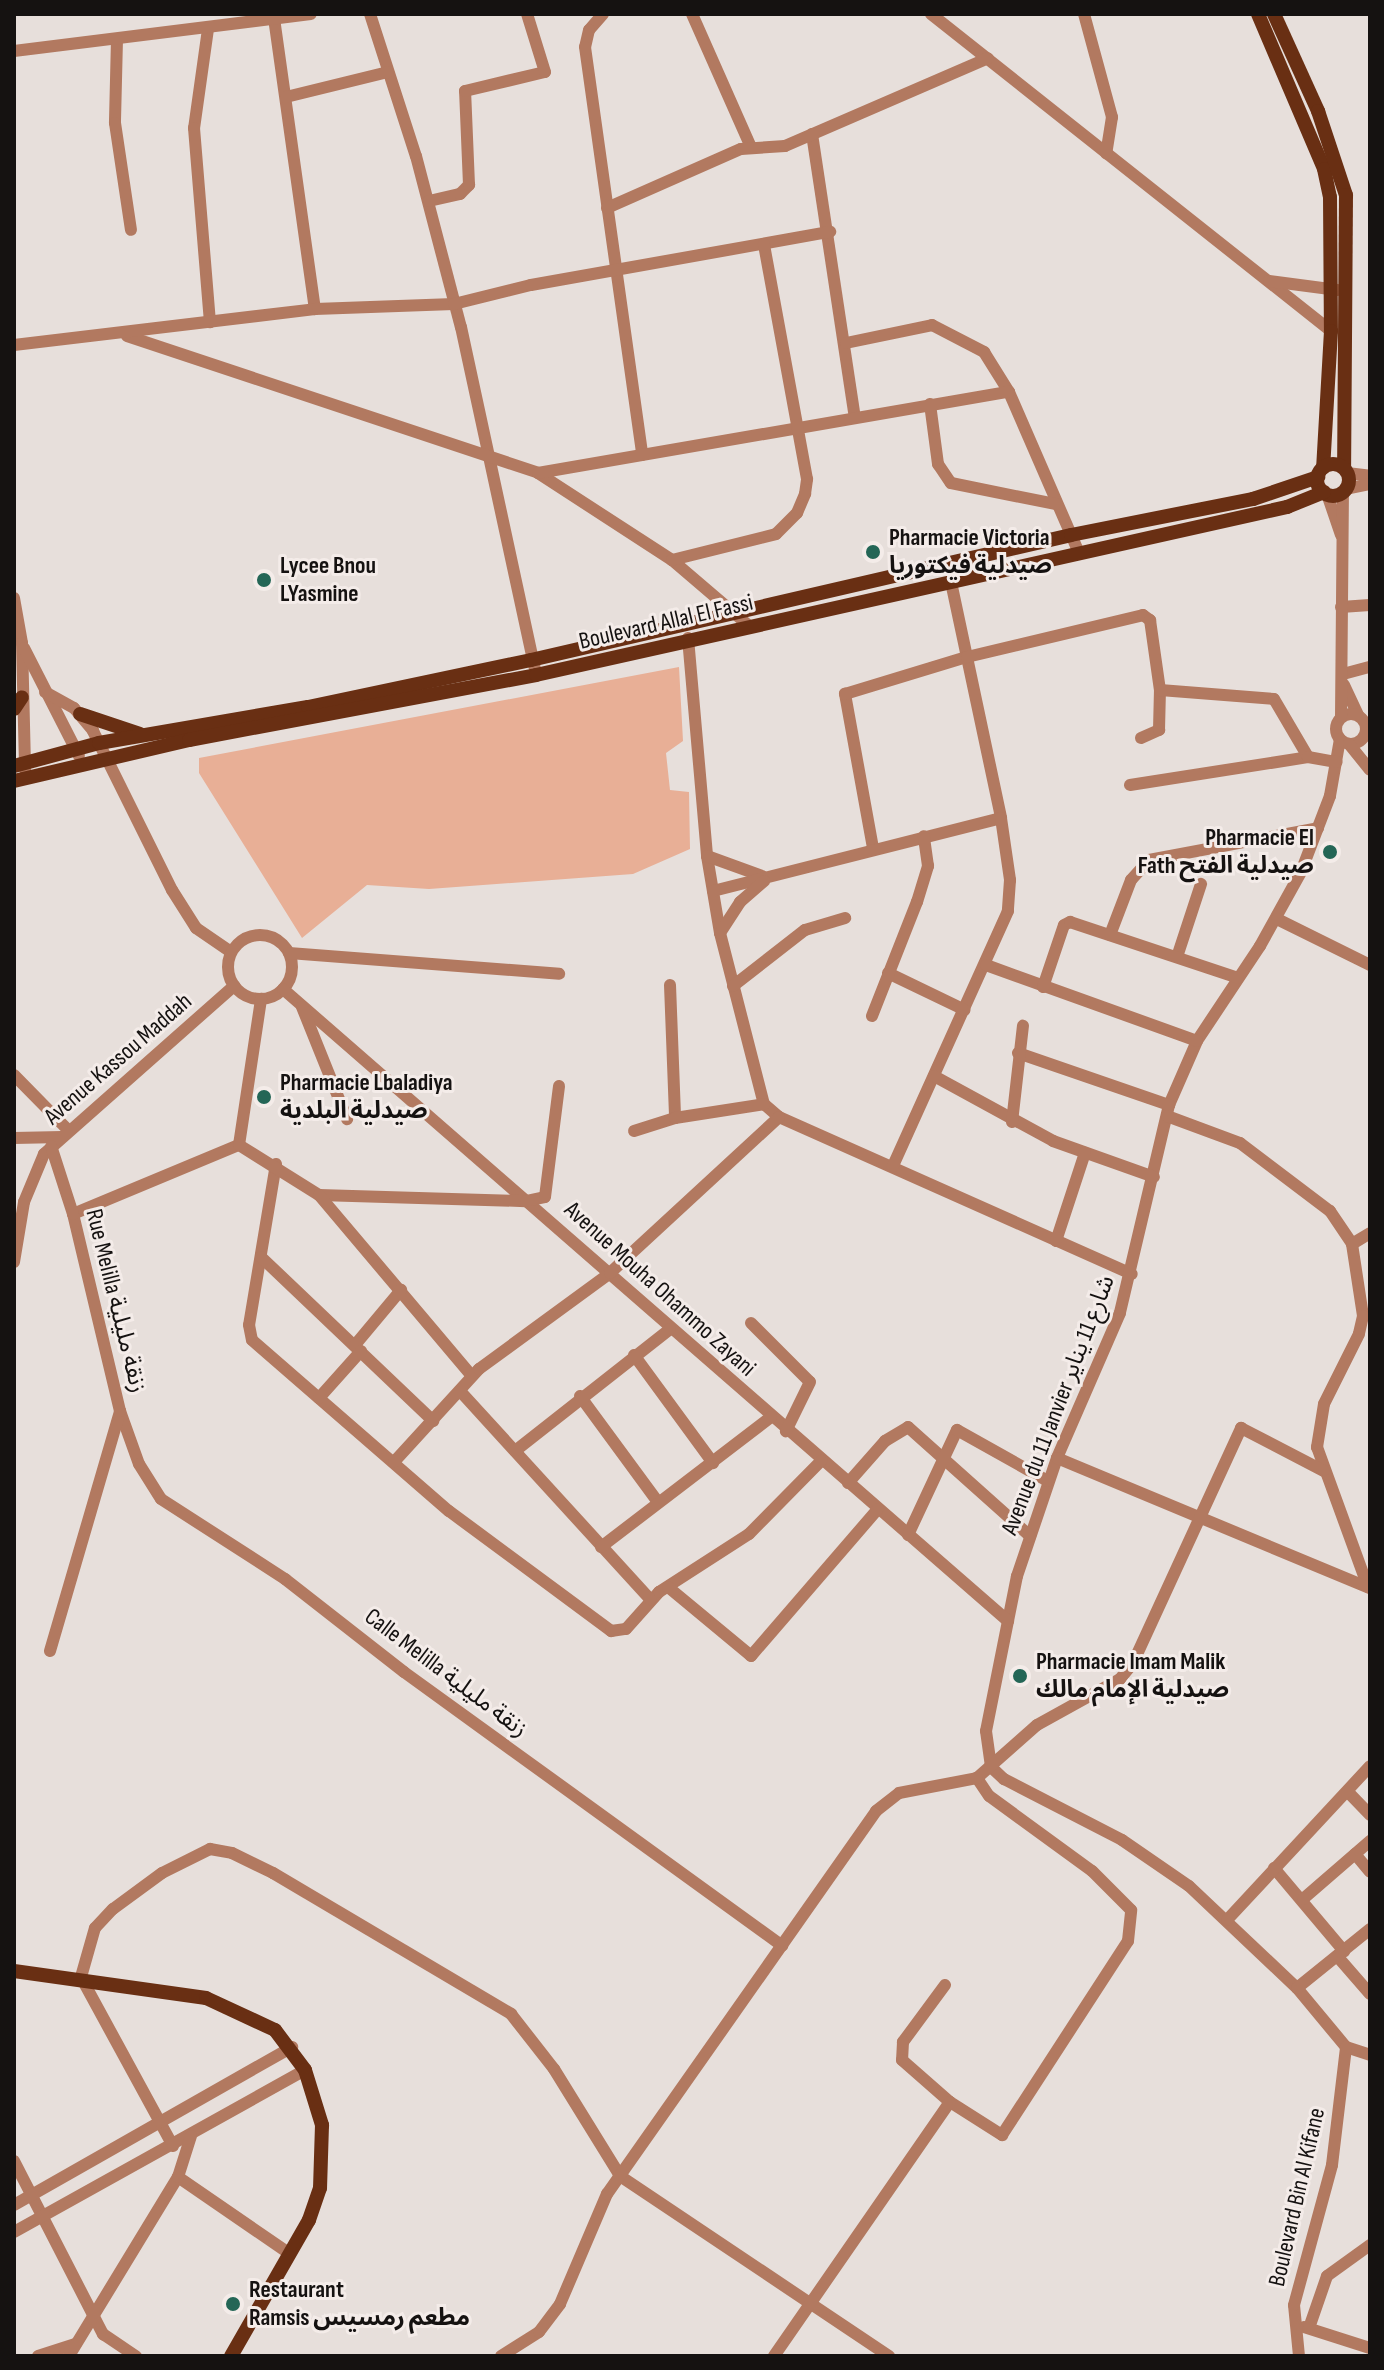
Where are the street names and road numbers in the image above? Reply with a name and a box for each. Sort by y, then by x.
street label: Boulevard Allal El Fassi [576,588,756,656]
street label: Avenue Kassou Maddah [38,987,198,1131]
street label: Avenue Mouha Ohammo Zayani [558,1195,762,1383]
street label: Rue Melilla زنقة مليلية [79,1206,153,1396]
street label: Avenue du 11 Janvier شارع 11 يناير [995,1271,1121,1539]
street label: Calle Melilla زنقة مليلية [359,1602,533,1744]
street label: Boulevard Bin Al Kifane [1262,2105,1332,2289]

